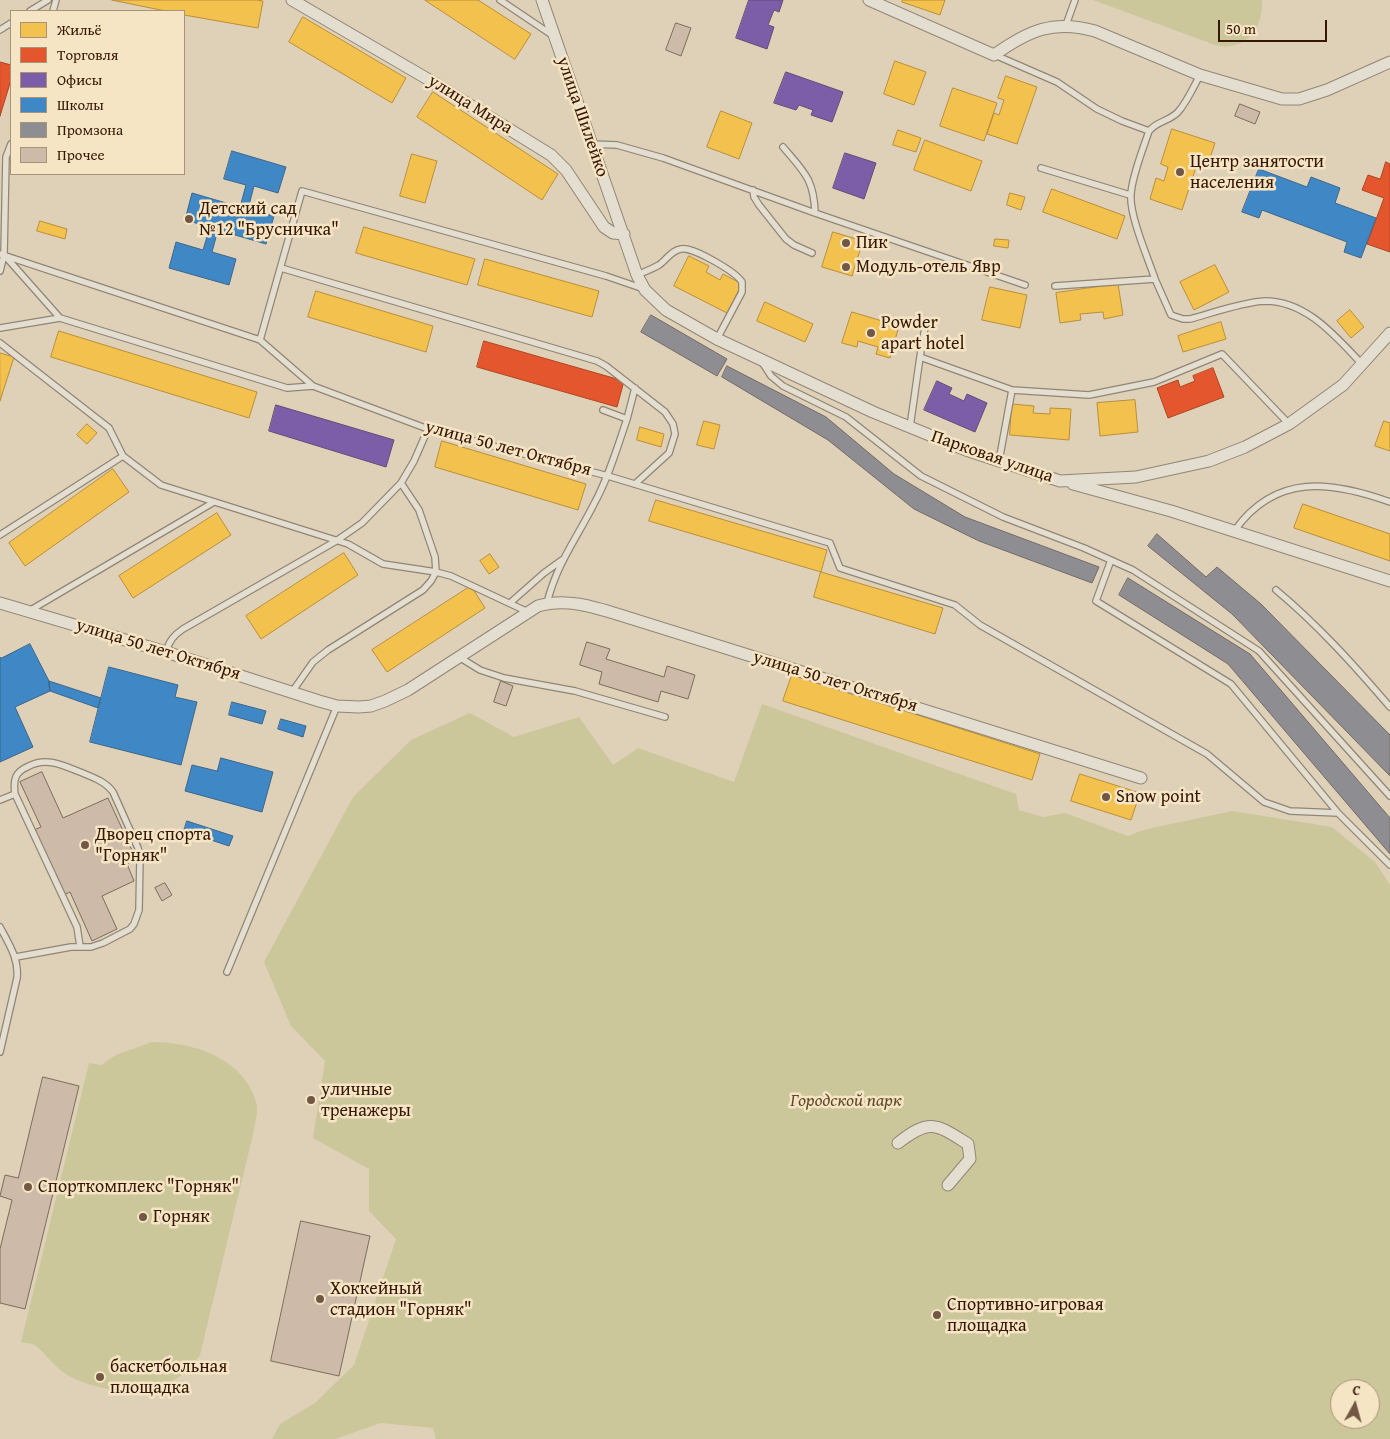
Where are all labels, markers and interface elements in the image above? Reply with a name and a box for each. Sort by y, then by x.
legend [10,10,185,175]
scale bar [1220,10,1329,42]
text: 50 m [1226,18,1256,39]
text: Жильё [57,19,102,40]
text: Торговля [57,44,118,65]
street label: улица Шилейко [551,54,613,180]
text: Офисы [57,69,102,90]
street label: улица Мира [424,70,516,140]
text: Школы [57,94,104,115]
text: Промзона [57,119,123,140]
text: Прочее [57,144,105,165]
place label: Центр занятости населения [1190,151,1324,193]
marker: Центр занятости населения [1174,166,1186,178]
place label: Детский сад №12 "Брусничка" [199,198,339,240]
marker: Детский сад №12 "Брусничка" [183,213,195,225]
place label: Пик [856,232,888,254]
marker: Пик [840,237,852,249]
place label: Модуль-отель Явр [856,256,1001,278]
marker: Модуль-отель Явр [840,261,852,273]
place label: Powder apart hotel [881,312,965,354]
marker: Powder apart hotel [865,327,877,339]
street label: улица 50 лет Октября [423,416,593,482]
street label: Парковая улица [928,426,1056,488]
street label: улица 50 лет Октября [73,615,243,685]
street label: улица 50 лет Октября [750,647,920,717]
place label: Snow point [1116,786,1201,808]
marker: Snow point [1100,791,1112,803]
place label: Дворец спорта "Горняк" [95,824,211,866]
marker: Дворец спорта "Горняк" [79,839,91,851]
place label: уличные тренажеры [321,1079,411,1122]
park label: Городской парк [790,1090,902,1112]
marker: уличные тренажеры [305,1094,317,1106]
place label: Спорткомплекс "Горняк" [38,1176,239,1198]
marker: Спорткомплекс "Горняк" [22,1181,34,1193]
place label: Горняк [153,1206,210,1228]
marker: Горняк [137,1211,149,1223]
place label: Хоккейный стадион "Горняк" [330,1278,472,1320]
marker: Хоккейный стадион "Горняк" [314,1293,326,1305]
place label: Спортивно-игровая площадка [947,1294,1103,1336]
marker: Спортивно-игровая площадка [931,1309,943,1321]
place label: баскетбольная площадка [110,1356,227,1398]
marker: баскетбольная площадка [94,1371,106,1383]
north arrow [1330,1379,1380,1429]
text: С [1352,1380,1362,1401]

